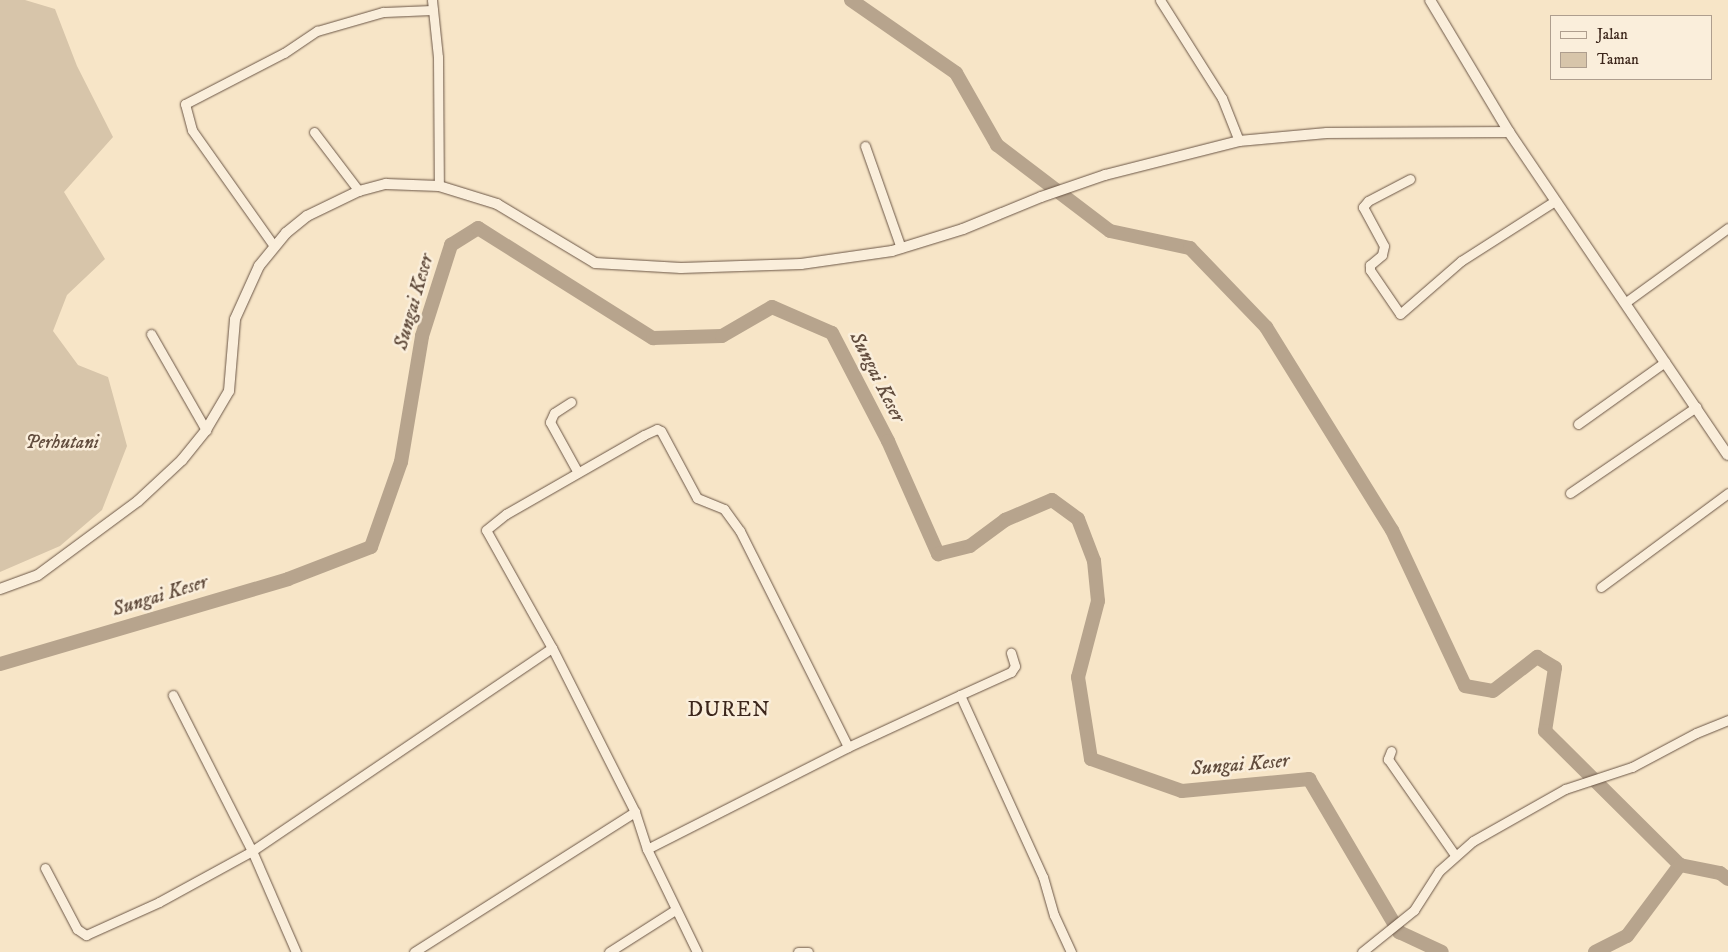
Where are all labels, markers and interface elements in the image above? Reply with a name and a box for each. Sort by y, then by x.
legend [1550,15,1713,80]
text: Jalan [1597,25,1628,44]
text: Taman [1597,50,1639,69]
water label: Sungai Keser [389,251,439,353]
water label: Sungai Keser [844,328,910,426]
park label: Perhutani [25,432,99,454]
water label: Sungai Keser [109,570,211,622]
district label: DUREN [687,697,771,723]
water label: Sungai Keser [1190,749,1290,781]

